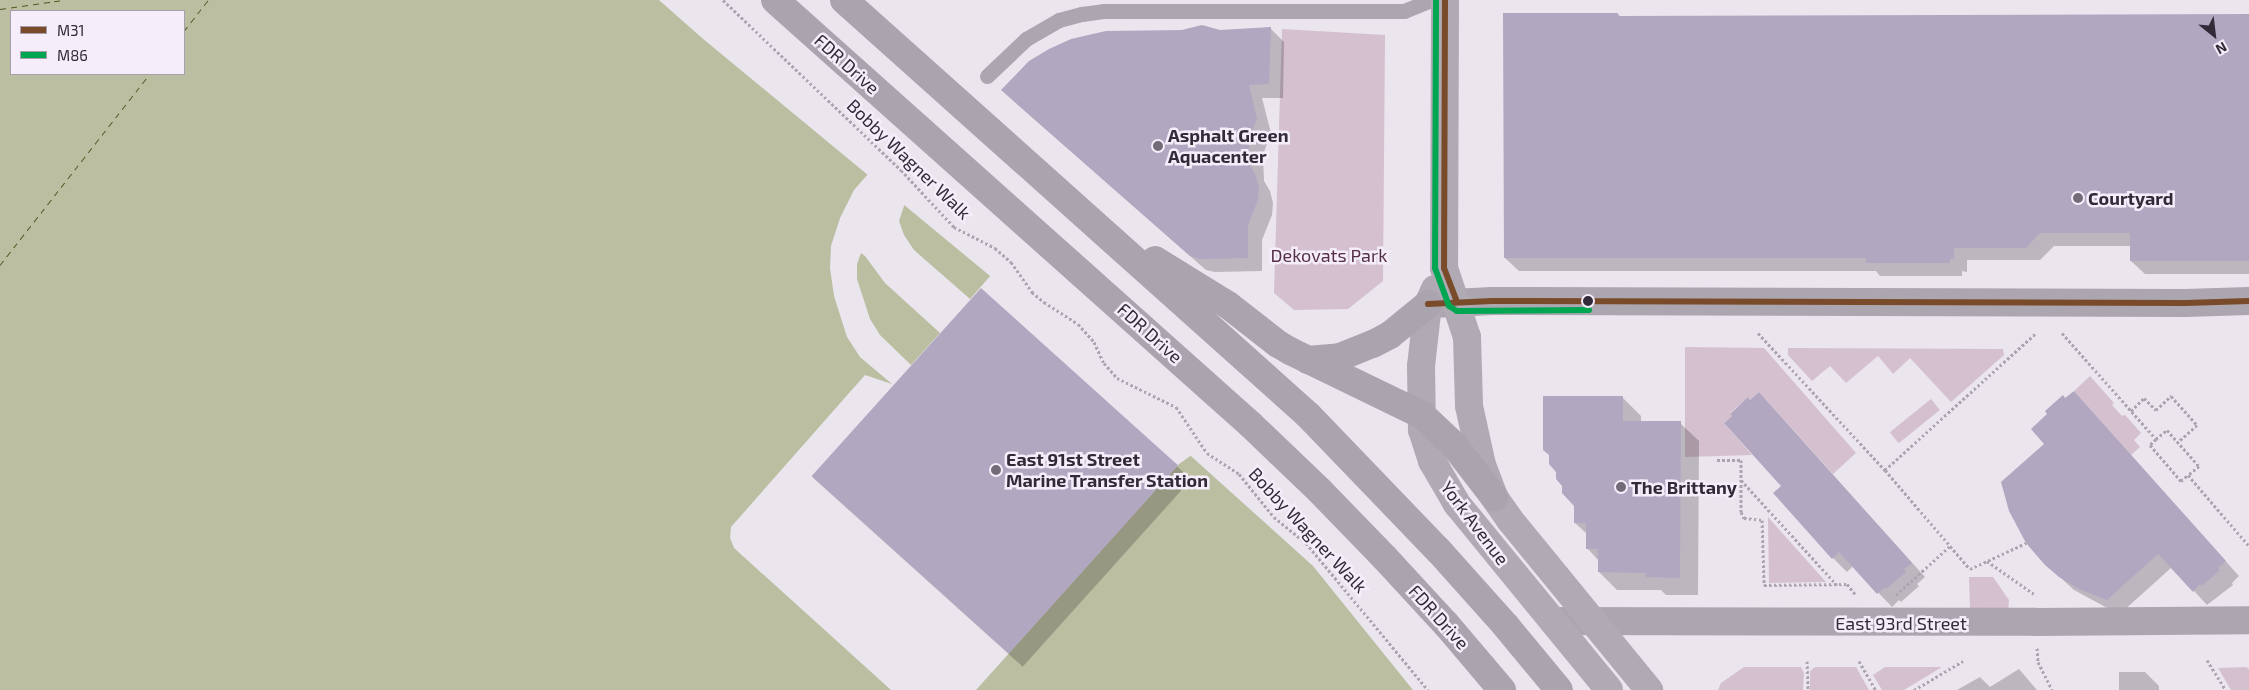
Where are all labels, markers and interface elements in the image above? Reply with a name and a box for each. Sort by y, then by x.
legend [10,10,185,75]
north arrow [2189,10,2239,60]
text: M31 [57,21,84,39]
street label: FDR Drive [810,29,884,99]
text: N [2213,39,2230,58]
text: M86 [57,46,88,64]
street label: Bobby Wagner Walk [842,94,976,224]
place label: Asphalt Green Aquacenter [1168,125,1288,168]
marker: Asphalt Green Aquacenter [1152,140,1164,152]
place label: Courtyard [2088,187,2174,209]
marker: Courtyard [2072,192,2084,204]
park label: Dekovats Park [1271,244,1387,266]
unlabelled marker [1583,296,1593,306]
street label: FDR Drive [1113,298,1187,368]
place label: East 91st Street Marine Transfer Station [1006,449,1209,492]
street label: Bobby Wagner Walk [1244,462,1372,598]
marker: East 91st Street Marine Transfer Station [990,464,1002,476]
place label: The Brittany [1631,476,1737,498]
street label: York Avenue [1436,477,1514,569]
marker: The Brittany [1615,481,1627,493]
street label: FDR Drive [1404,580,1474,654]
street label: East 93rd Street [1835,612,1967,634]

